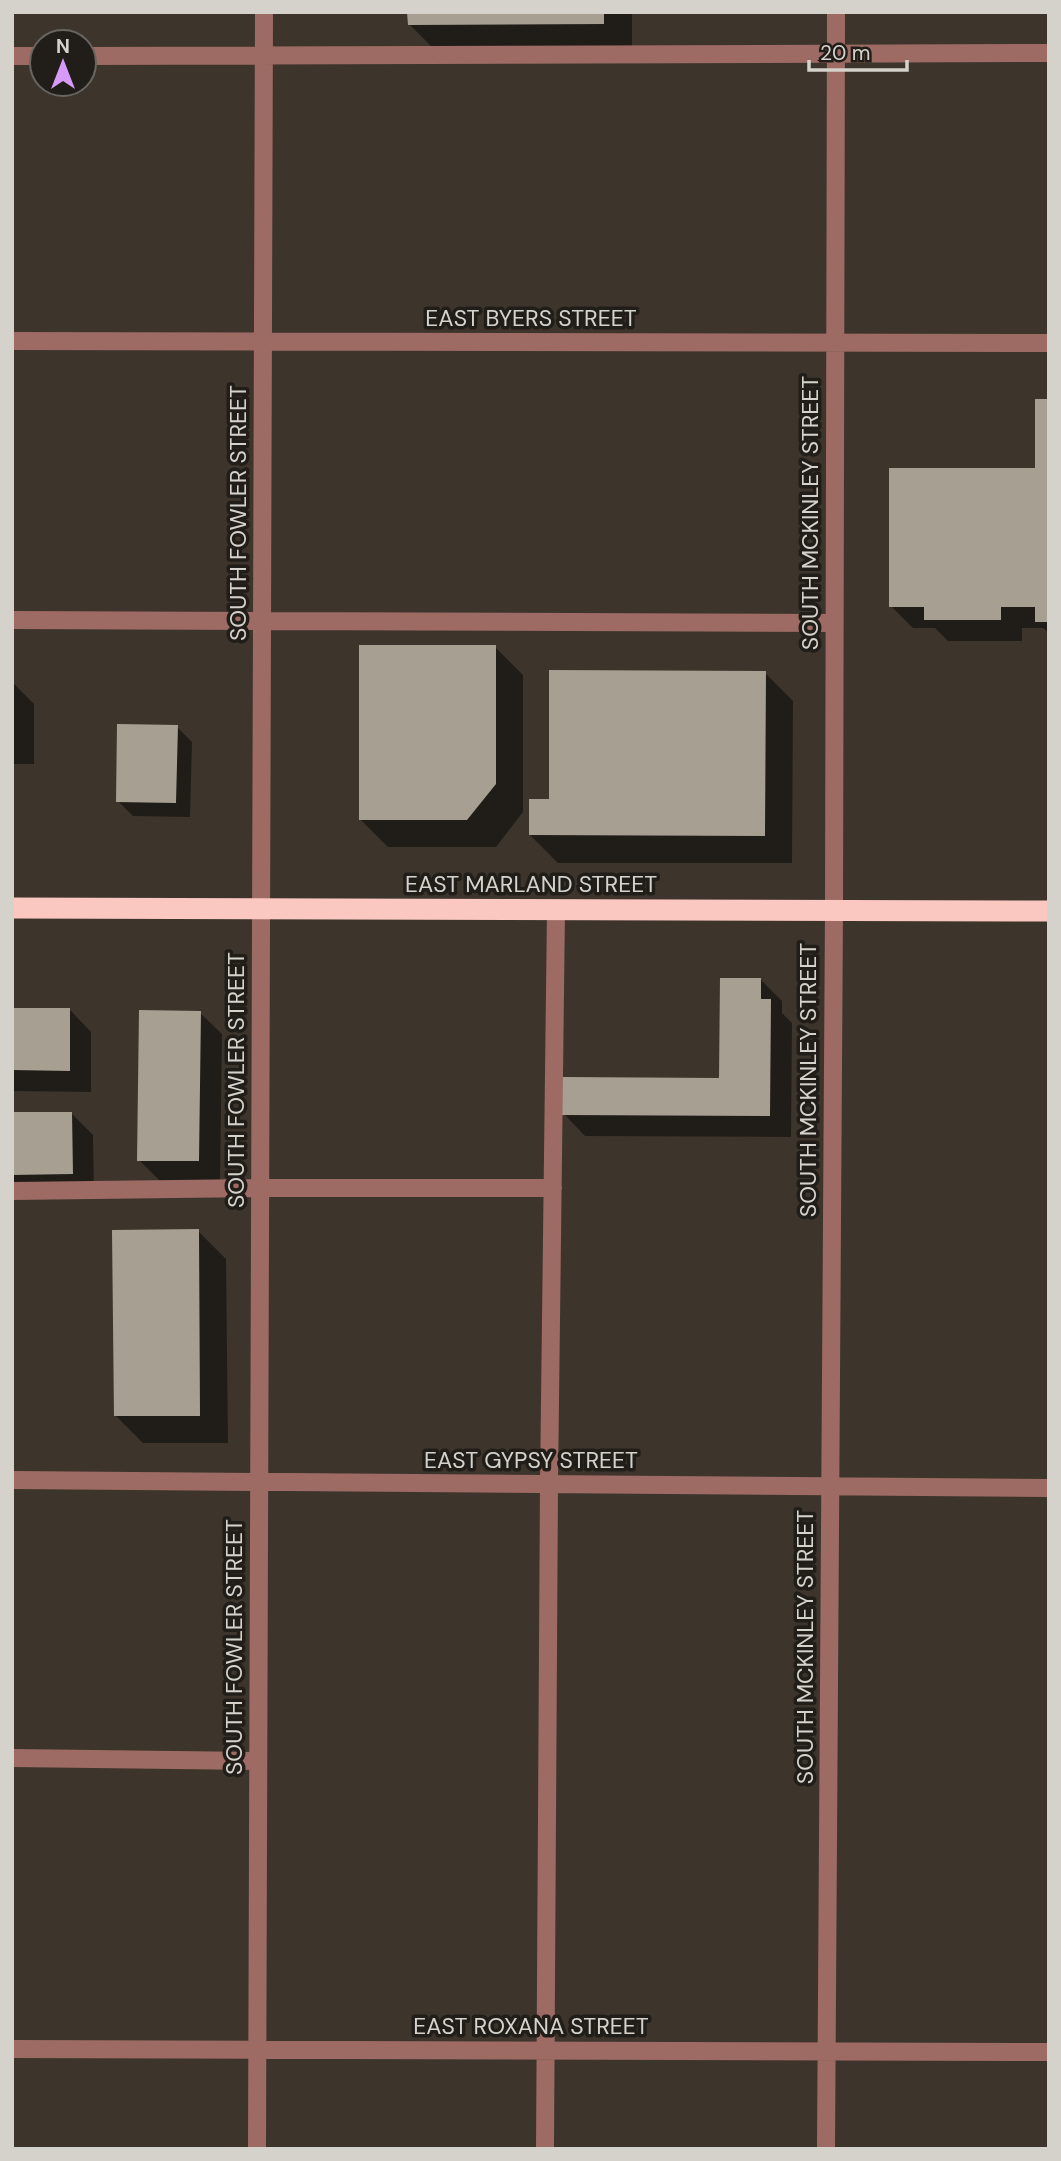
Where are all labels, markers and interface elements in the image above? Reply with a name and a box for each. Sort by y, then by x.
north arrow [28,28,98,98]
scale bar [809,28,907,72]
text: N [56,34,70,59]
text: 20 m [820,39,871,67]
street label: EAST BYERS STREET [425,303,637,333]
street label: SOUTH MCKINLEY STREET [795,376,825,650]
street label: SOUTH FOWLER STREET [223,385,253,641]
street label: EAST MARLAND STREET [405,869,657,899]
street label: SOUTH MCKINLEY STREET [793,943,823,1217]
street label: SOUTH FOWLER STREET [221,952,251,1208]
street label: EAST GYPSY STREET [424,1445,638,1475]
street label: SOUTH MCKINLEY STREET [790,1510,820,1784]
street label: SOUTH FOWLER STREET [219,1519,249,1775]
street label: EAST ROXANA STREET [413,2011,649,2041]

